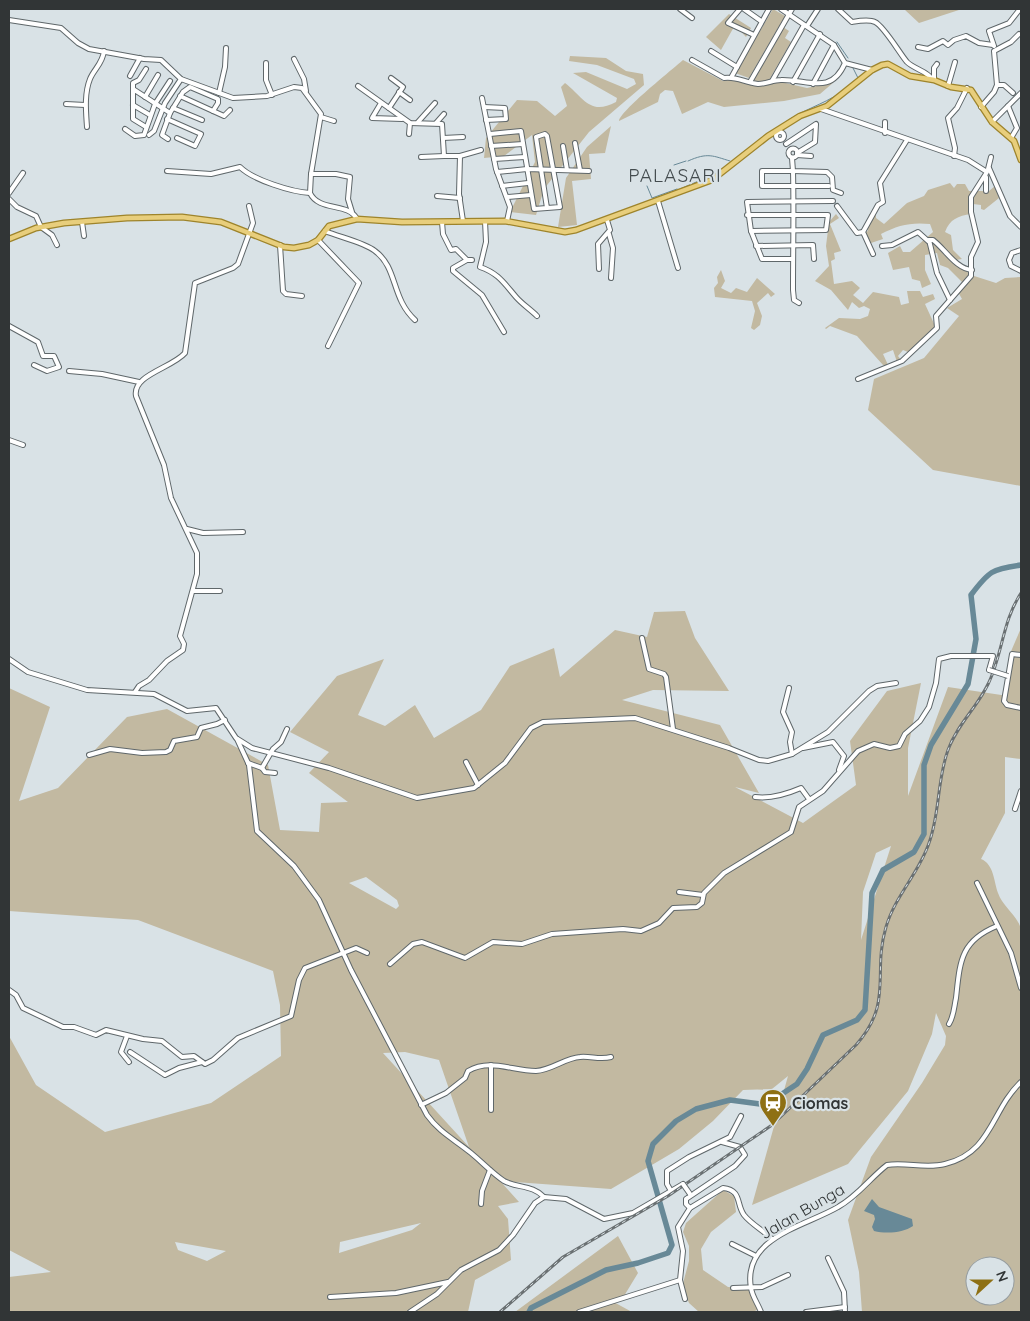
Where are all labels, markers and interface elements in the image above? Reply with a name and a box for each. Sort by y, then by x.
district label: PALASARI [628,163,722,187]
station icon: Ciomas [758,1088,788,1127]
place label: Ciomas [792,1093,849,1113]
street label: Jalan Bunga [756,1179,848,1243]
north arrow [965,1256,1015,1306]
text: N [992,1268,1012,1284]

